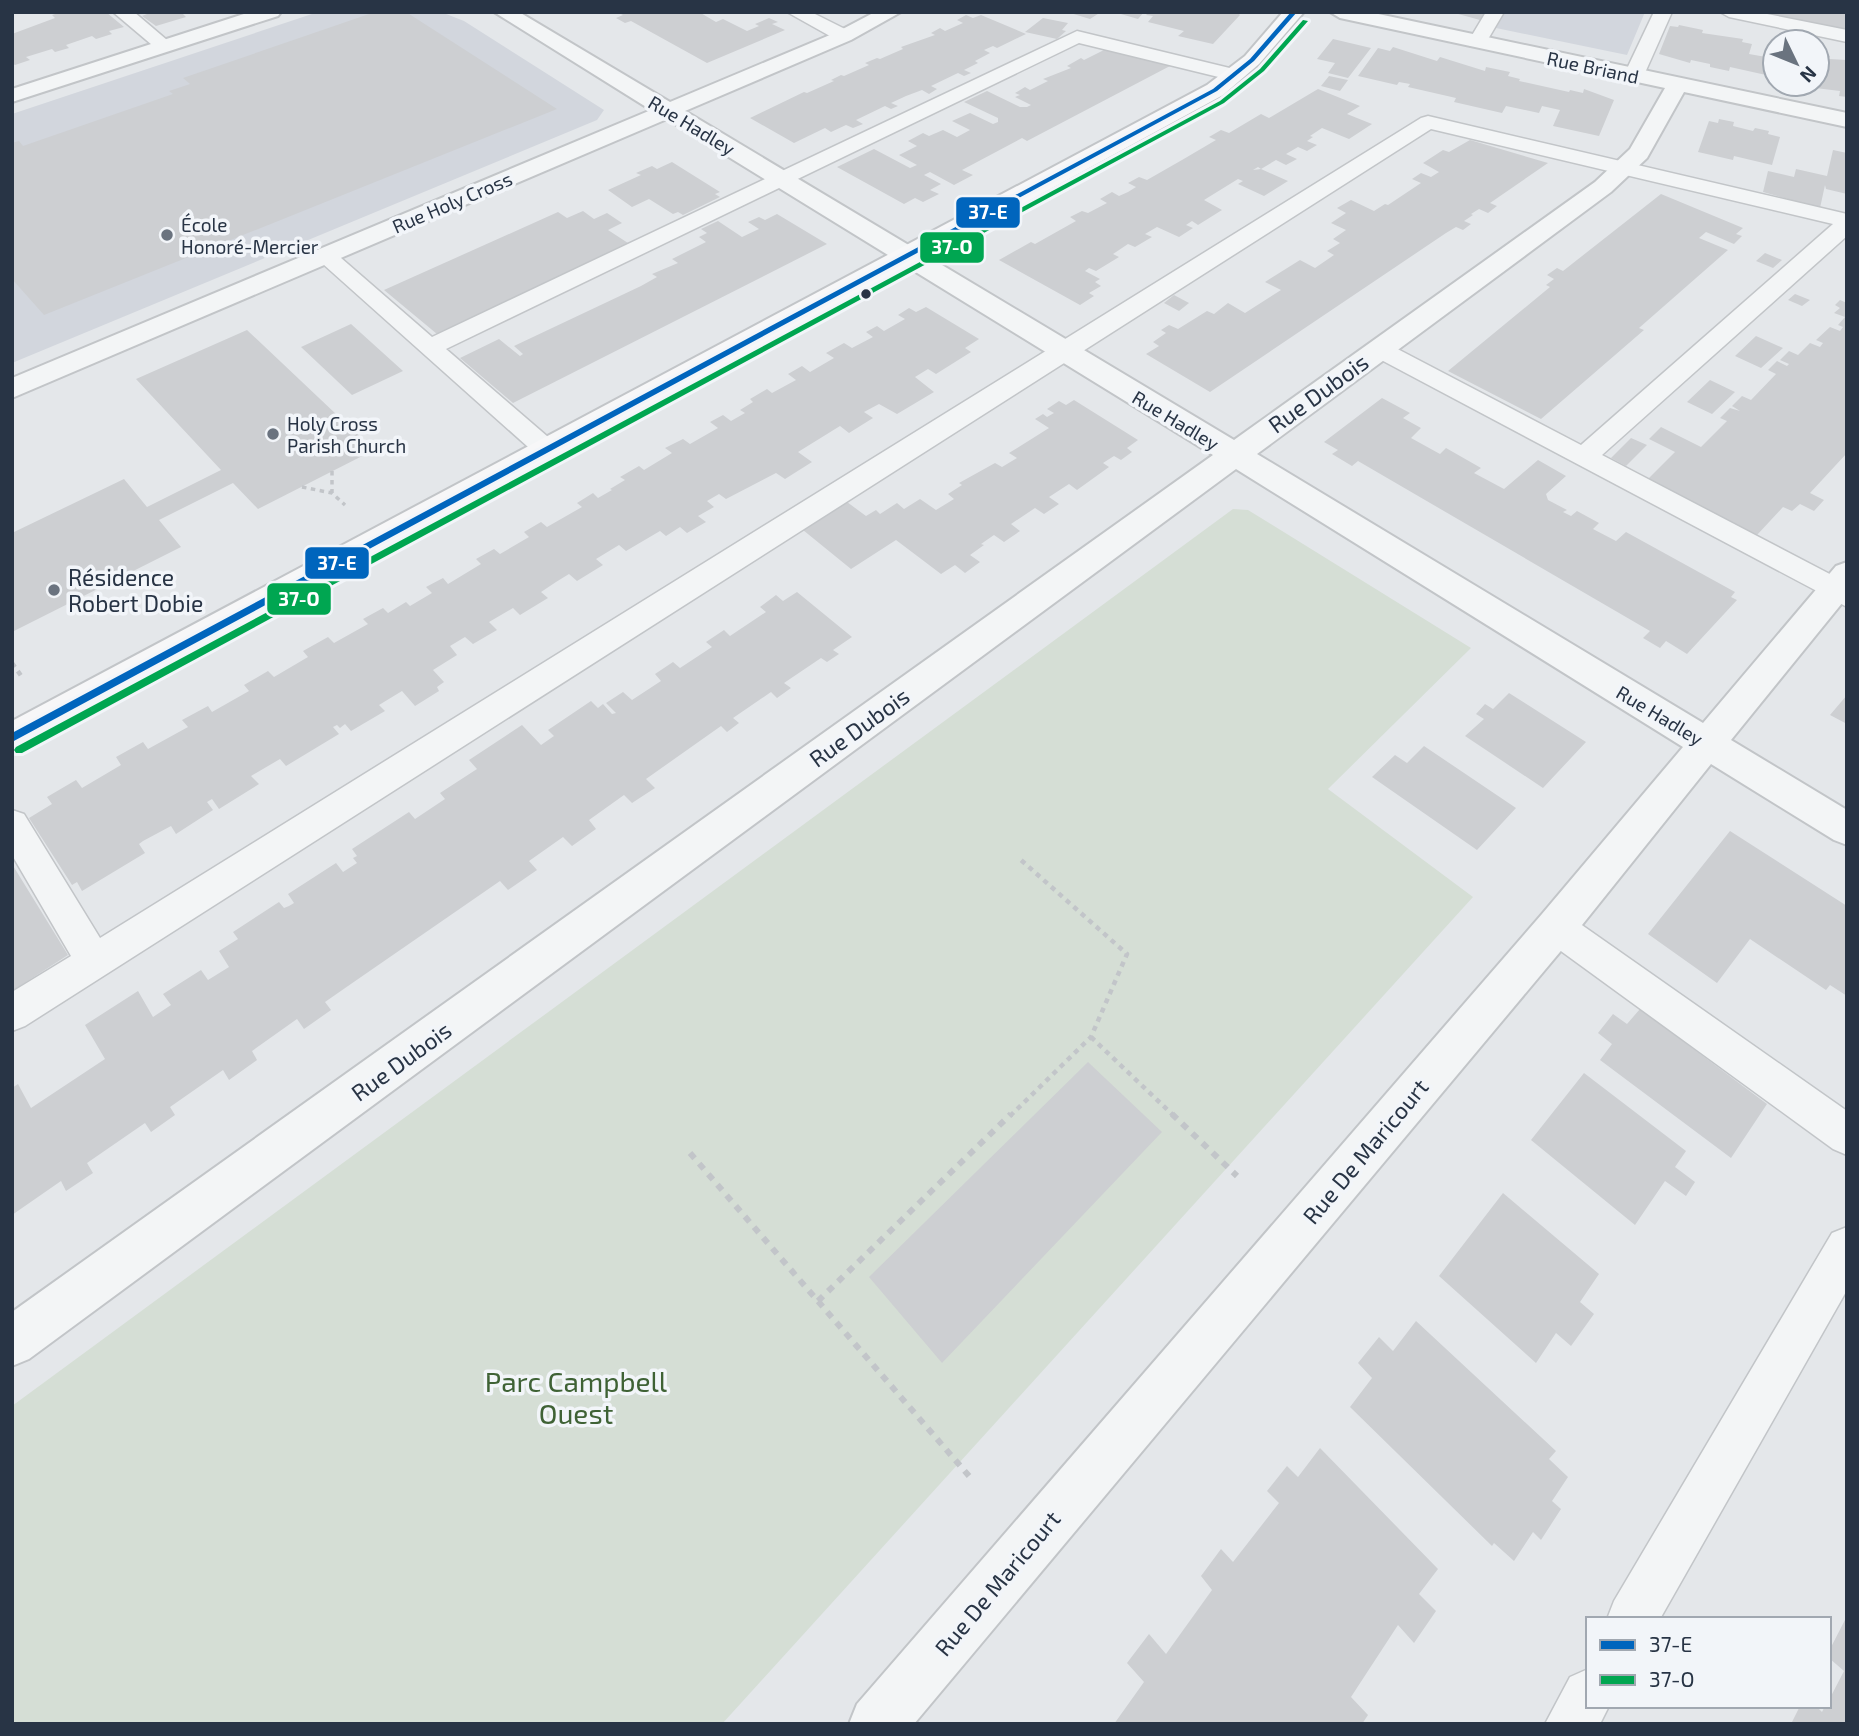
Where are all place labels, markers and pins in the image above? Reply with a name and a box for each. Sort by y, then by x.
place label: École Honoré-Mercier [181,213,319,258]
marker: École Honoré-Mercier [159,227,175,243]
unlabelled marker [859,287,873,301]
place label: Holy Cross Parish Church [287,412,406,457]
marker: Holy Cross Parish Church [265,426,281,442]
place label: Résidence Robert Dobie [68,563,203,617]
marker: Résidence Robert Dobie [46,582,62,598]

